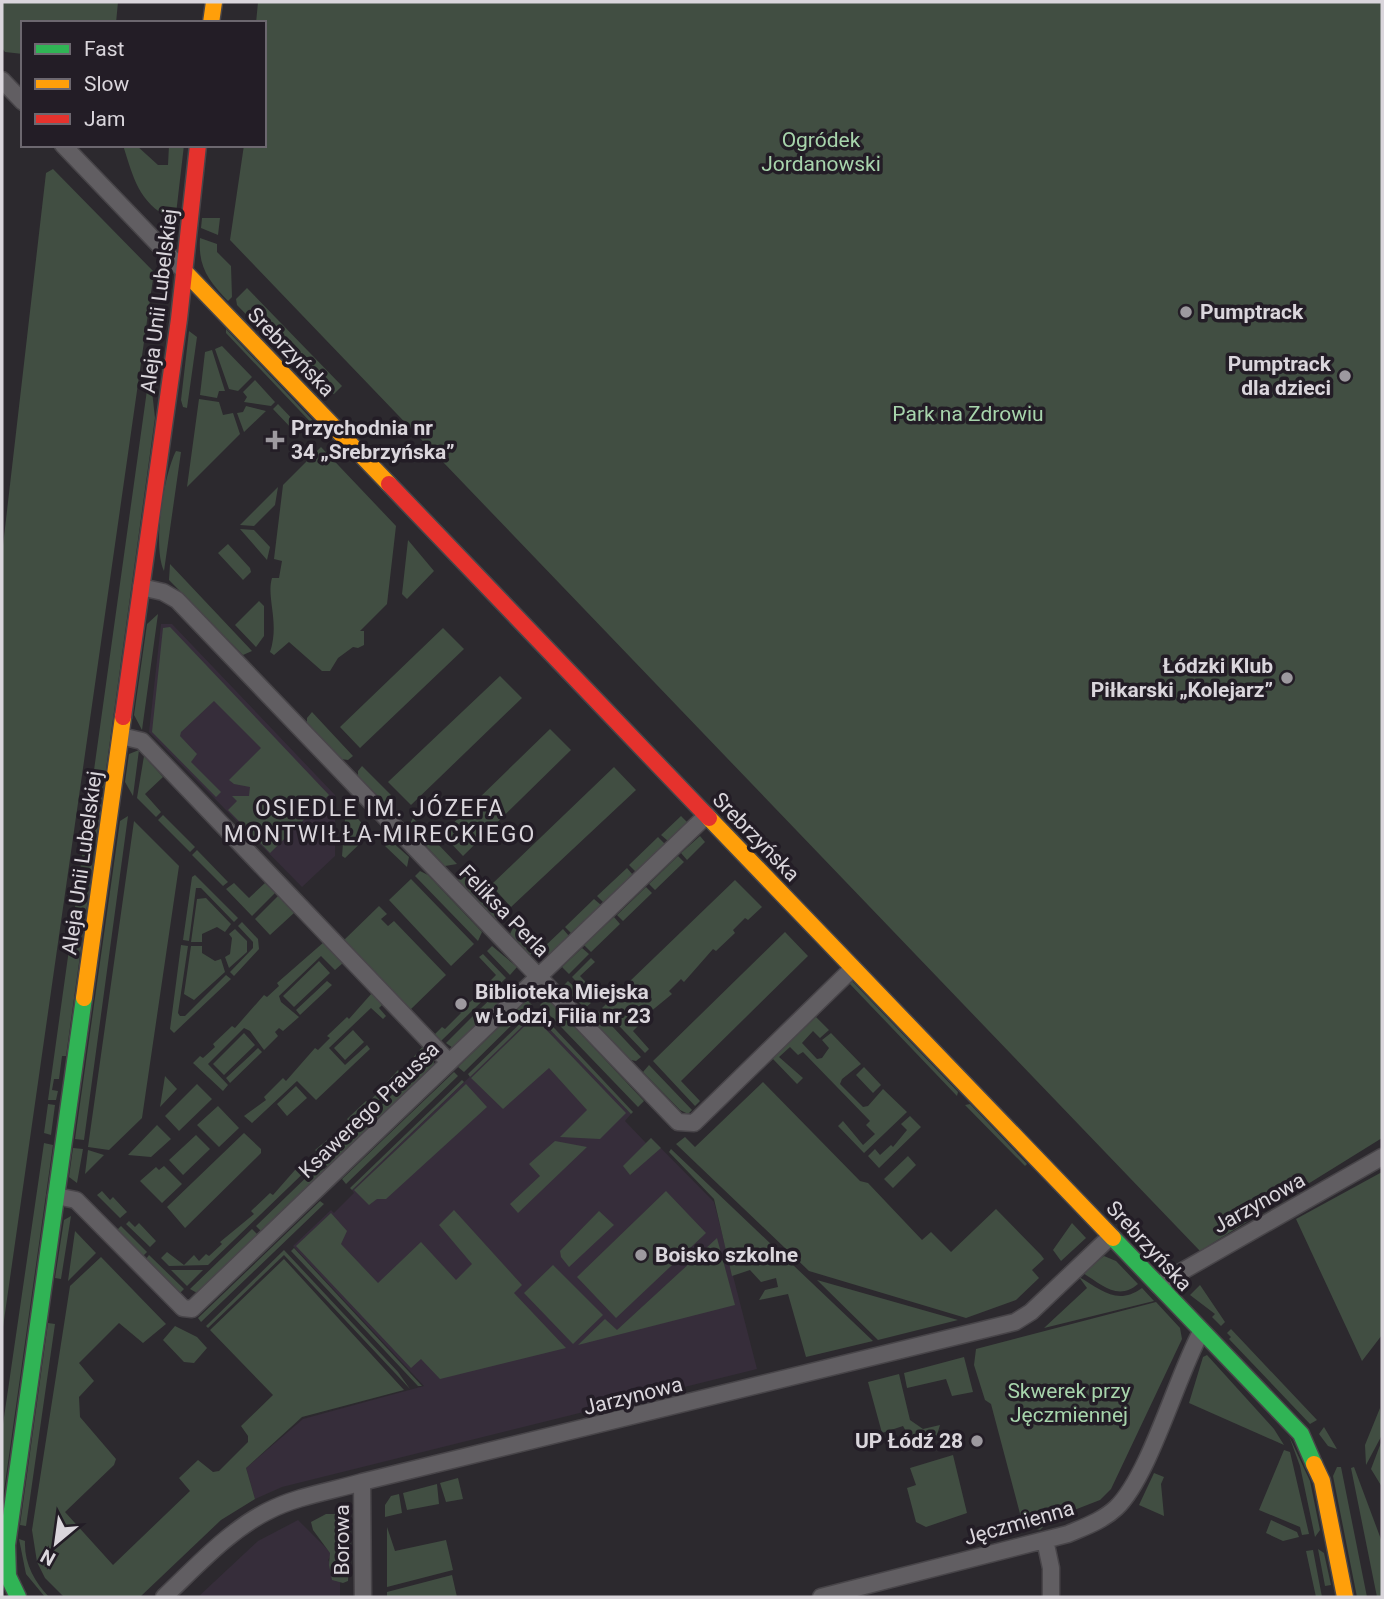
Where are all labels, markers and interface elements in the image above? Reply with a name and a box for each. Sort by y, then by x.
legend [21,21,266,147]
text: Fast [84,37,125,61]
text: Slow [84,72,130,96]
text: Jam [84,107,125,131]
park label: Ogródek Jordanowski [761,128,881,176]
street label: Aleja Unii Lubelskiej [136,208,182,394]
place label: Pumptrack [1200,300,1304,324]
street label: Srebrzyńska [243,303,339,401]
marker: Pumptrack [1178,304,1194,320]
place label: Pumptrack dla dzieci [1228,352,1332,400]
marker: Pumptrack dla dzieci [1337,368,1353,384]
park label: Park na Zdrowiu [892,402,1044,426]
place label: Przychodnia nr 34 „Srebrzyńska” [291,416,454,464]
marker: Przychodnia nr 34 „Srebrzyńska” [265,430,285,450]
place label: Łódzki Klub Piłkarski „Kolejarz” [1091,654,1273,702]
marker: Łódzki Klub Piłkarski „Kolejarz” [1279,670,1295,686]
street label: Aleja Unii Lubelskiej [57,770,107,956]
street label: Srebrzyńska [708,788,804,886]
district label: OSIEDLE IM. JÓZEFA MONTWIŁŁA-MIRECKIEGO [224,794,536,848]
street label: Feliksa Perla [454,860,554,962]
place label: Biblioteka Miejska w Łodzi, Filia nr 23 [475,980,651,1028]
marker: Biblioteka Miejska w Łodzi, Filia nr 23 [453,996,469,1012]
street label: Ksawerego Praussa [294,1037,444,1183]
street label: Jarzynowa [1209,1168,1309,1238]
street label: Srebrzyńska [1101,1196,1197,1296]
place label: Boisko szkolne [655,1243,798,1267]
marker: Boisko szkolne [633,1247,649,1263]
street label: Jarzynowa [581,1372,685,1420]
park label: Skwerek przy Jęczmiennej [1007,1379,1131,1427]
place label: UP Łódź 28 [855,1429,963,1453]
marker: UP Łódź 28 [969,1433,985,1449]
street label: Jęczmienna [961,1496,1077,1550]
street label: Borowa [330,1504,354,1576]
north arrow [21,1508,91,1578]
text: N [37,1544,59,1571]

